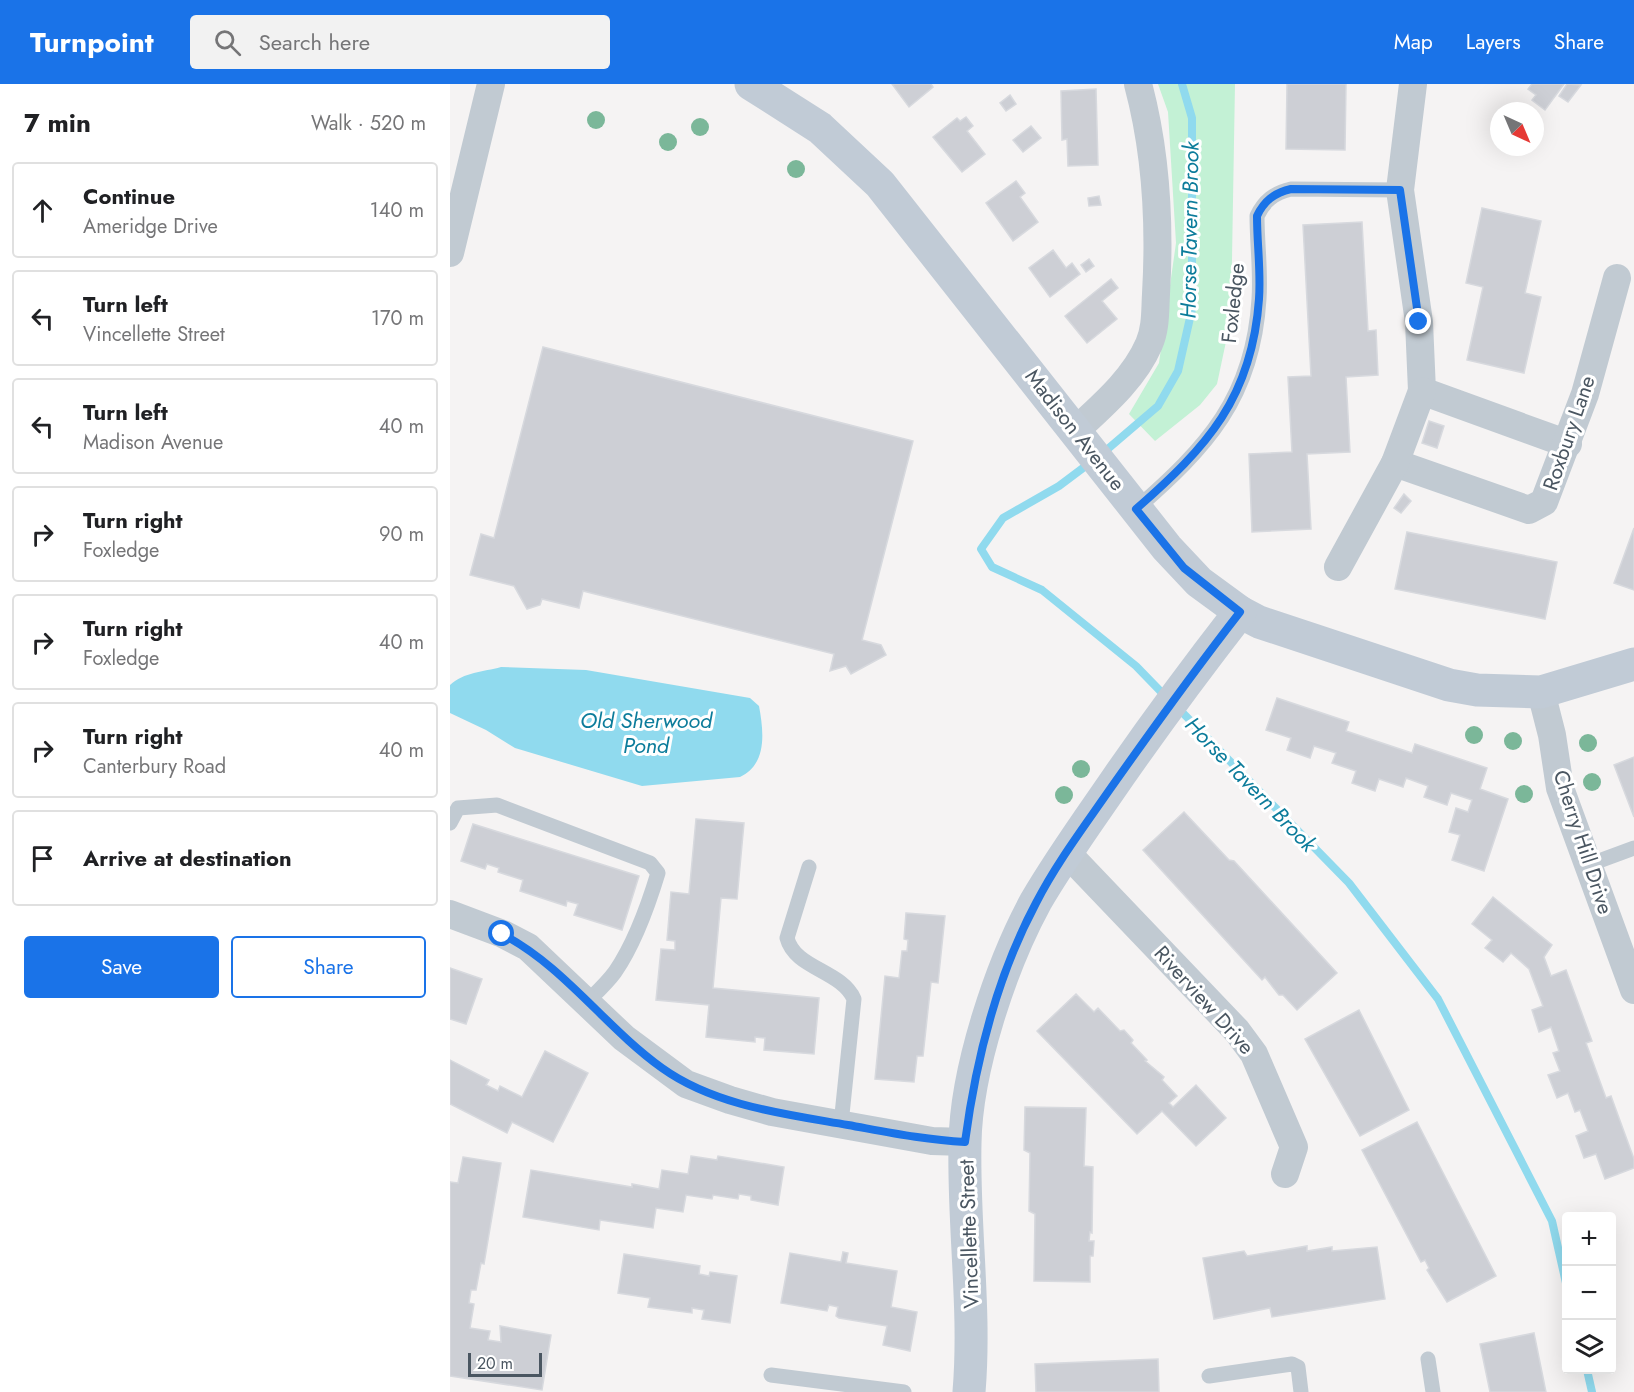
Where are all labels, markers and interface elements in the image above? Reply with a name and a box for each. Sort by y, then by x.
search box [190,15,610,69]
text: Turnpoint [30,22,154,63]
icon: search [211,26,244,59]
text: Search here [259,26,370,58]
text: Map [1394,27,1433,57]
text: Layers [1466,27,1521,57]
text: Share [1554,27,1604,57]
north arrow [1490,102,1544,156]
text: 7 min [24,104,91,142]
text: Walk · 520 m [311,109,426,138]
water label: Horse Tavern Brook [1171,140,1207,319]
text: Continue [83,180,175,212]
icon: ahead [26,194,59,227]
text: 140 m [370,196,424,225]
text: Ameridge Drive [83,212,218,241]
street label: Foxledge [1214,261,1252,344]
text: Turn left [83,288,168,320]
icon: left [26,302,59,335]
text: 170 m [371,304,424,333]
route end [1405,308,1431,334]
text: Vincellette Street [83,320,225,349]
street label: Madison Avenue [1018,363,1132,497]
street label: Roxbury Lane [1535,371,1603,494]
text: Turn left [83,396,168,428]
icon: left [26,410,59,443]
text: 40 m [379,412,424,441]
text: Madison Avenue [83,428,223,457]
text: Turn right [83,504,183,536]
icon: right [26,518,59,551]
text: 90 m [379,520,424,549]
text: Foxledge [83,536,159,565]
text: Turn right [83,612,183,644]
icon: right [26,626,59,659]
text: 40 m [379,628,424,657]
text: Foxledge [83,644,159,673]
water label: Old Sherwood Pond [580,704,714,761]
water label: Horse Tavern Brook [1178,709,1325,860]
text: Turn right [83,720,183,752]
icon: right [26,734,59,767]
text: 40 m [379,736,424,765]
text: Canterbury Road [83,752,226,781]
street label: Cherry Hill Drive [1546,766,1620,918]
icon: arrive [26,842,59,875]
text: Arrive at destination [83,842,292,874]
route start [488,920,514,946]
button: Save [24,936,219,998]
button: Share [231,936,426,998]
street label: Riverview Drive [1147,939,1261,1061]
street label: Vincellette Street [951,1159,987,1309]
map controls [1562,1212,1616,1374]
button: + [1562,1212,1616,1266]
button: − [1562,1266,1616,1320]
button: layers [1562,1320,1616,1374]
scale bar [468,1350,542,1378]
text: 20 m [477,1352,513,1375]

